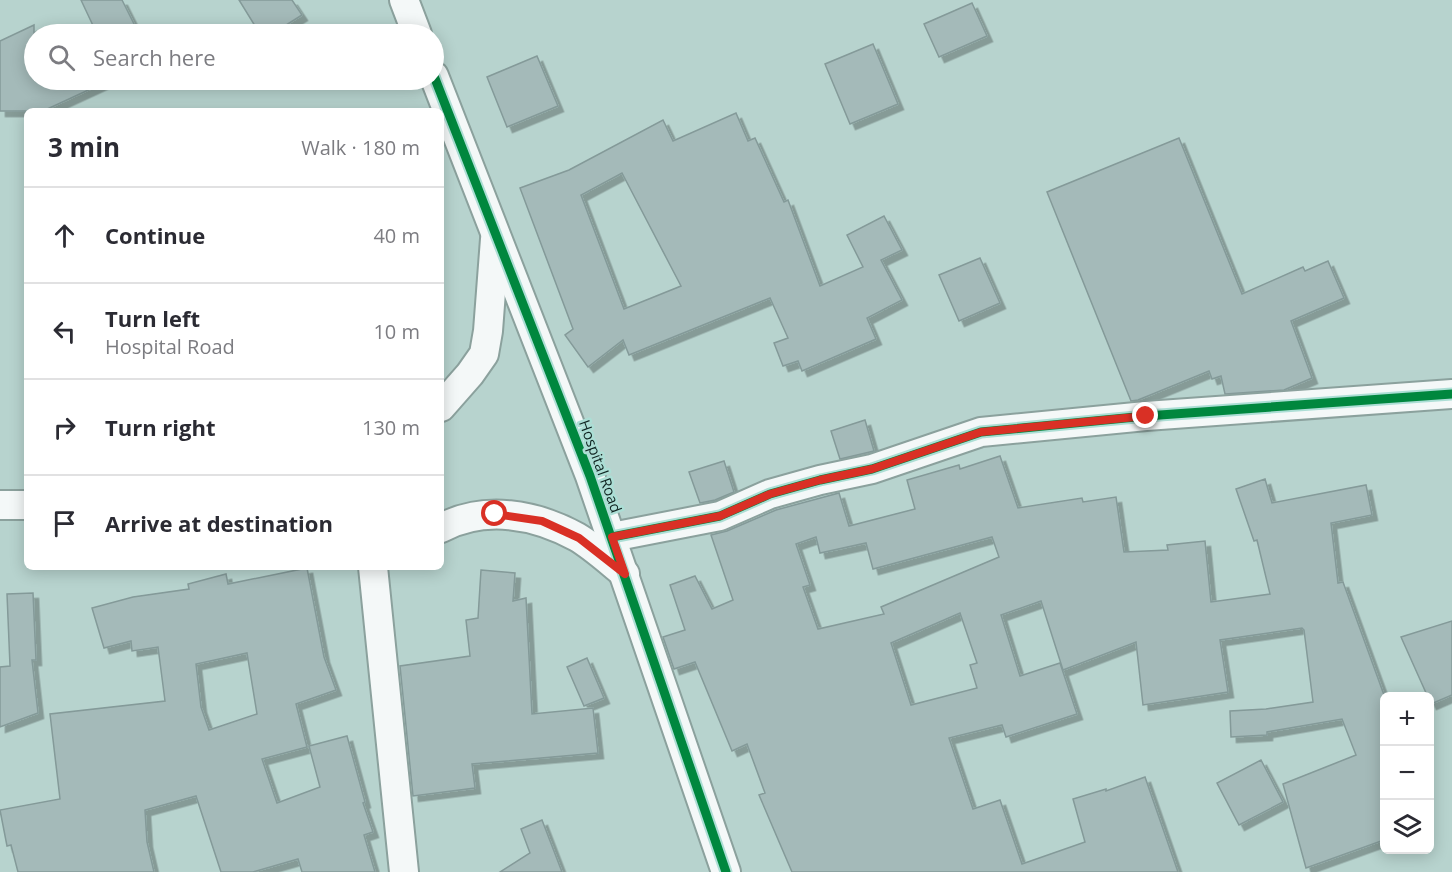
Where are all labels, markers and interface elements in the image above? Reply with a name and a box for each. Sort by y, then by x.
search box [24,24,444,90]
icon: search [45,41,78,74]
text: Search here [93,42,216,72]
text: 3 min [48,129,120,165]
text: Walk · 180 m [301,134,420,161]
icon: ahead [48,219,81,252]
text: Continue [105,220,205,250]
text: 40 m [373,222,420,249]
text: Turn left [105,303,200,333]
icon: left [48,315,81,348]
text: 10 m [373,318,420,345]
text: Hospital Road [105,333,235,360]
route end [1132,402,1158,428]
icon: right [48,411,81,444]
text: Turn right [105,412,216,442]
text: 130 m [362,414,420,441]
street label: Hospital Road [575,417,627,515]
route start [481,500,507,526]
icon: arrive [48,507,81,540]
text: Arrive at destination [105,508,333,538]
map controls [1380,692,1434,854]
button: + [1380,692,1434,746]
button: − [1380,746,1434,800]
button: layers [1380,800,1434,854]

